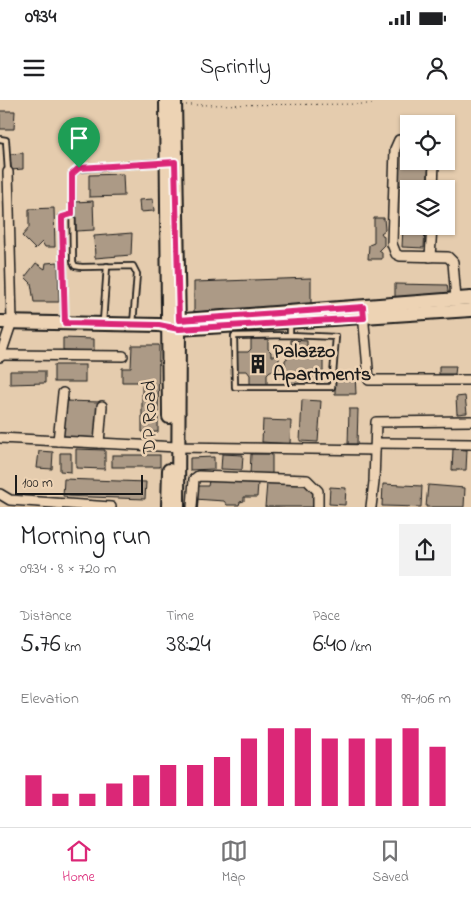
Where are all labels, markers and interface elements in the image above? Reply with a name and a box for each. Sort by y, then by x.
text: 09:34 [25,4,56,31]
text: Sprintly [200,52,271,84]
icon: menu [20,54,48,82]
icon: person [423,54,451,82]
map controls [400,115,455,235]
button: locate [400,115,455,170]
pin [58,117,100,168]
icon: arrive [65,124,93,152]
button: layers [400,180,455,235]
place label: Palazzo Apartments [273,338,371,390]
building icon: Palazzo Apartments [247,353,269,375]
street label: DP Road [136,380,165,455]
scale bar [15,472,142,495]
text: 100 m [22,473,53,494]
text: Morning run [20,517,151,558]
button: share [399,524,451,576]
text: 09:34 · 8 × 720 m [20,557,116,581]
text: Distance [20,606,72,627]
text: Time [166,606,194,627]
text: Pace [313,606,340,627]
text: 5.76 [20,627,61,663]
text: 38:24 [166,627,211,663]
text: 6:40 [313,627,347,663]
text: km [61,637,81,658]
text: /km [347,637,372,658]
text: Elevation [20,687,79,711]
text: 99–106 m [401,687,451,711]
tab: Home [62,837,95,888]
tab: Map [220,837,248,888]
tab: Saved [372,837,409,888]

